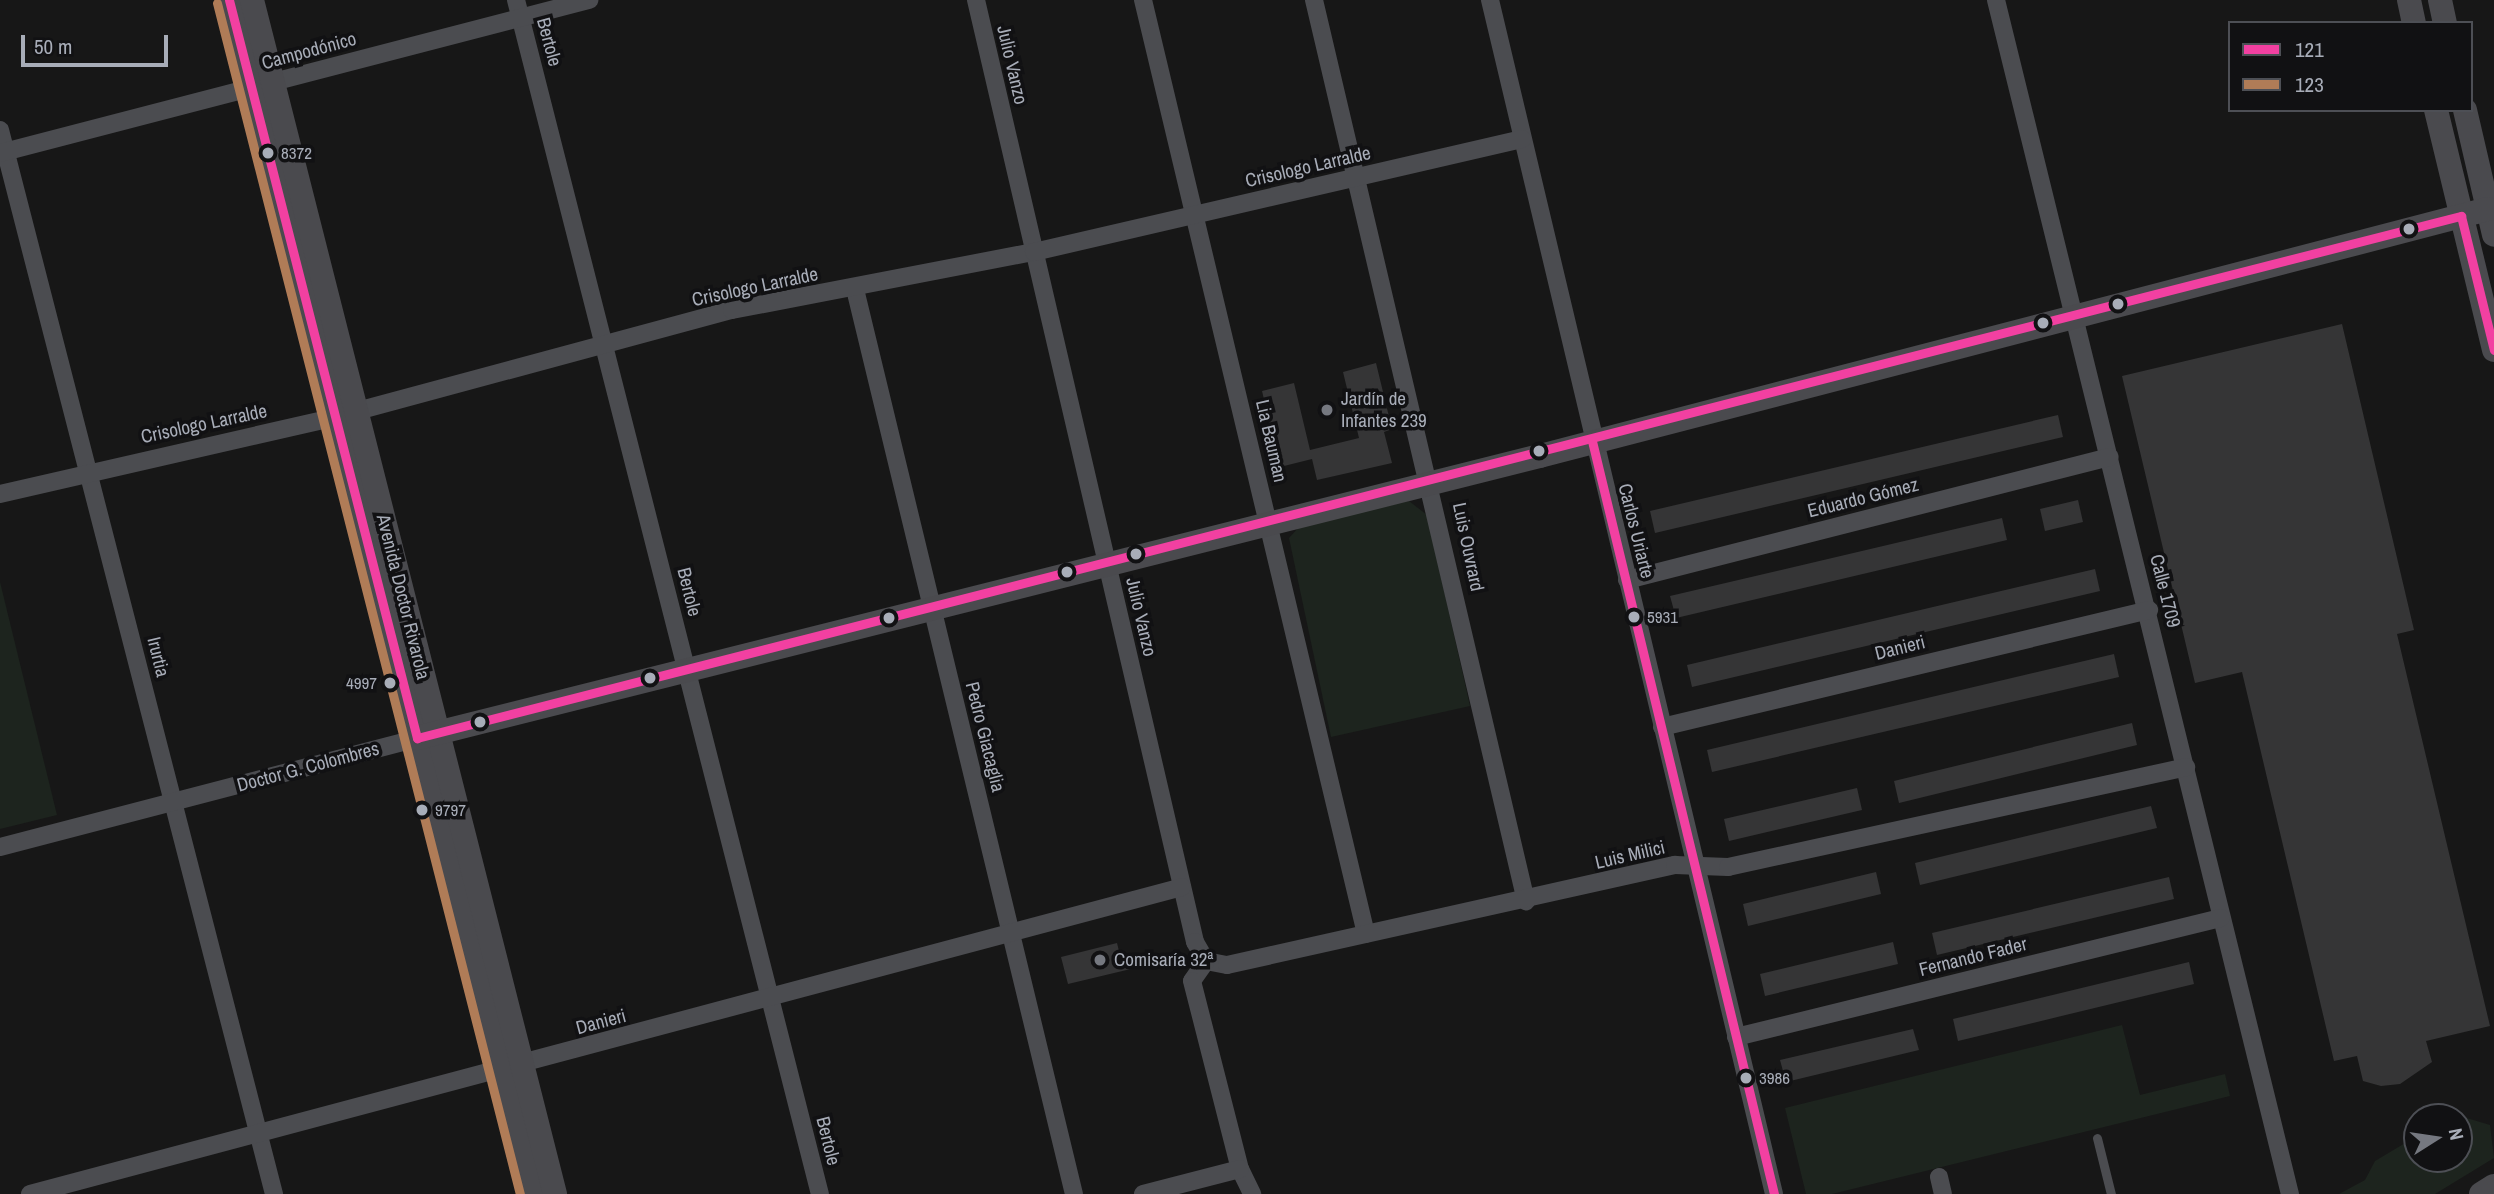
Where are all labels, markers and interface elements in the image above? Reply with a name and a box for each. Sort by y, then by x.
street label: Bertole [532,15,566,69]
scale bar [24,21,172,65]
legend [2228,21,2473,112]
street label: Julio Vanzo [992,23,1032,107]
street label: Campodónico [259,27,359,75]
text: 50 m [34,32,72,61]
text: 121 [2295,35,2324,64]
text: 123 [2295,70,2324,99]
street label: Crisologo Larralde [1243,141,1373,193]
place label: 8372 [281,143,312,163]
marker: 8372 [261,146,275,160]
unlabelled marker [2402,222,2416,236]
street label: Crisologo Larralde [690,263,820,311]
unlabelled marker [2111,297,2125,311]
unlabelled marker [2036,316,2050,330]
place label: Jardín de Infantes 239 [1341,388,1427,432]
street label: Lia Bauman [1250,398,1292,484]
street label: Crisologo Larralde [139,400,269,448]
marker: Jardín de Infantes 239 [1319,402,1335,418]
unlabelled marker [1532,444,1546,458]
street label: Eduardo Gómez [1805,473,1921,523]
street label: Carlos Uriarte [1613,481,1659,581]
street label: Luis Ouvrard [1447,501,1489,593]
street label: Avenida Doctor Rivarola [371,512,435,682]
unlabelled marker [1129,547,1143,561]
street label: Calle 1709 [2145,552,2185,630]
street label: Bertole [672,565,706,619]
unlabelled marker [1060,565,1074,579]
street label: Julio Vanzo [1121,575,1161,659]
place label: 5931 [1647,607,1678,627]
marker: 5931 [1627,610,1641,624]
unlabelled marker [882,611,896,625]
street label: Danieri [1872,631,1928,665]
street label: Irurtia [142,634,174,680]
unlabelled marker [643,671,657,685]
place label: 4997 [346,673,377,693]
marker: 4997 [383,676,397,690]
street label: Pedro Giacaglia [960,680,1010,794]
unlabelled marker [473,715,487,729]
street label: Doctor G. Colombres [234,737,382,797]
place label: 9797 [435,800,466,820]
marker: 9797 [415,803,429,817]
street label: Luis Milici [1593,836,1667,874]
street label: Fernando Fader [1917,933,2029,981]
place label: Comisaría 32ª [1114,949,1213,971]
marker: Comisaría 32ª [1092,952,1108,968]
street label: Danieri [573,1004,629,1040]
place label: 3986 [1759,1068,1790,1088]
marker: 3986 [1739,1071,1753,1085]
north arrow [2403,1103,2473,1173]
street label: Bertole [811,1114,845,1168]
text: N [2443,1126,2470,1142]

